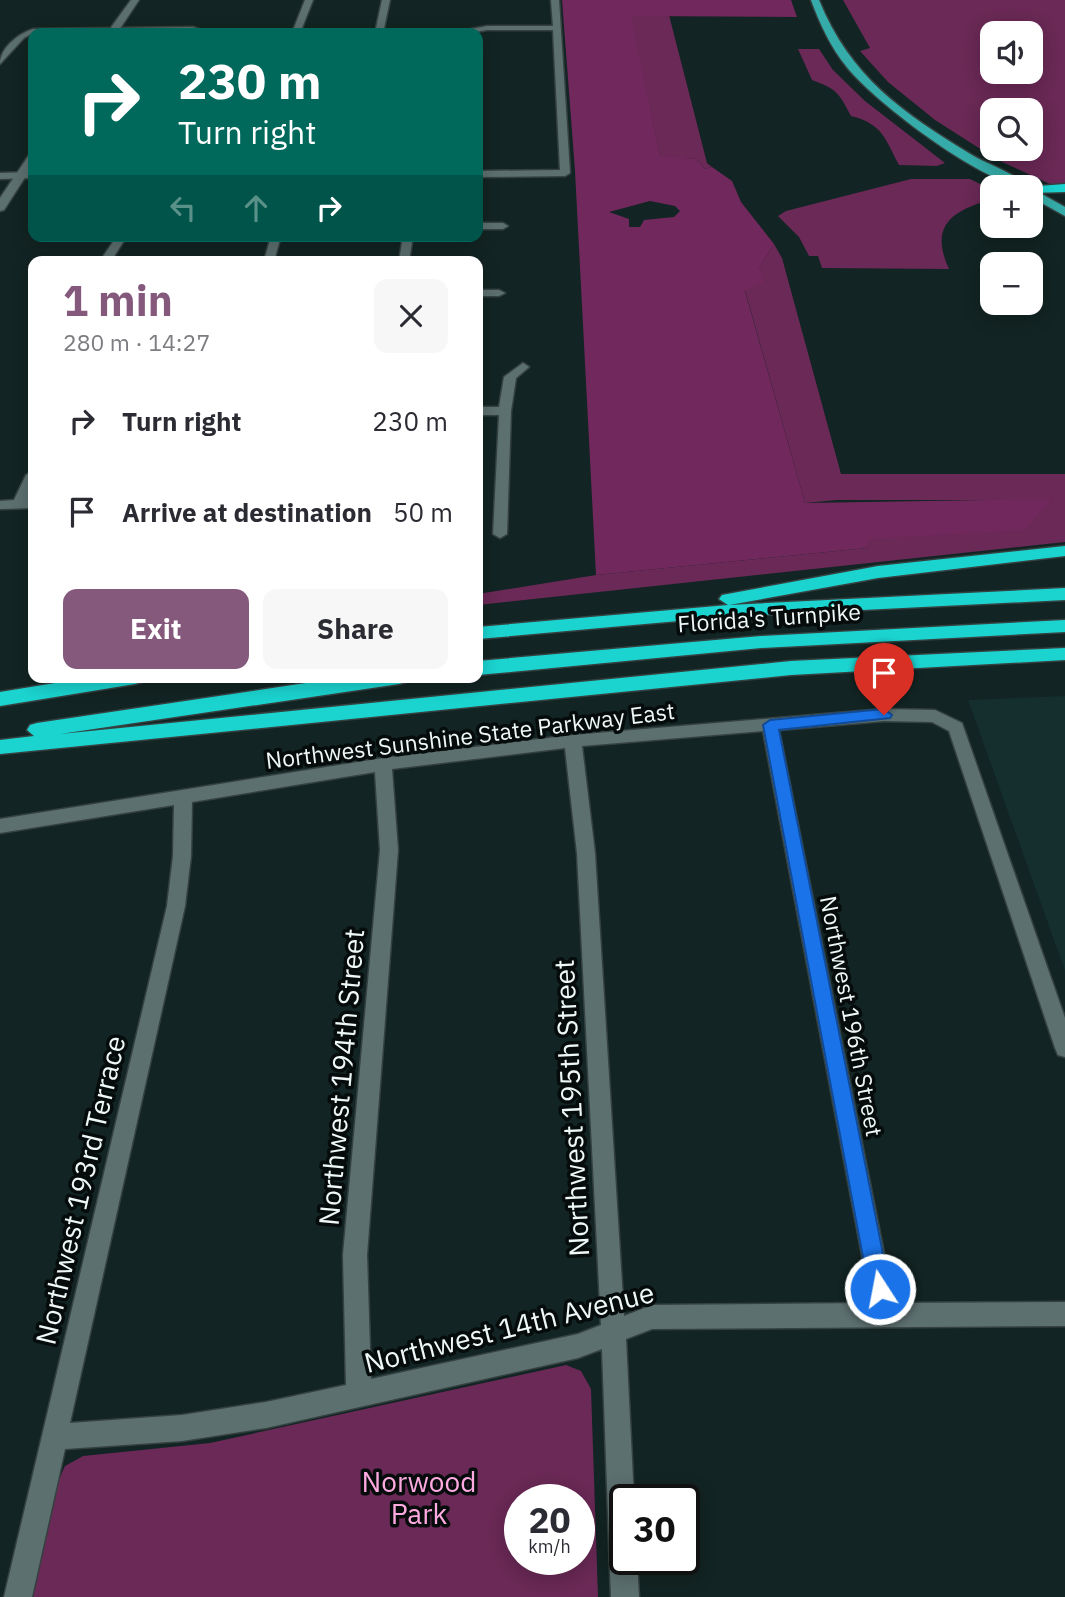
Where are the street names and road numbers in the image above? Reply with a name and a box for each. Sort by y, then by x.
street label: Florida's Turnpike [676,596,862,638]
street label: Northwest Sunshine State Parkway East [264,695,676,775]
street label: Northwest 196th Street [814,893,890,1139]
street label: Northwest 194th Street [310,927,372,1227]
street label: Northwest 195th Street [545,958,597,1258]
street label: Northwest 193rd Terrace [26,1032,134,1348]
street label: Northwest 14th Avenue [360,1273,658,1381]

